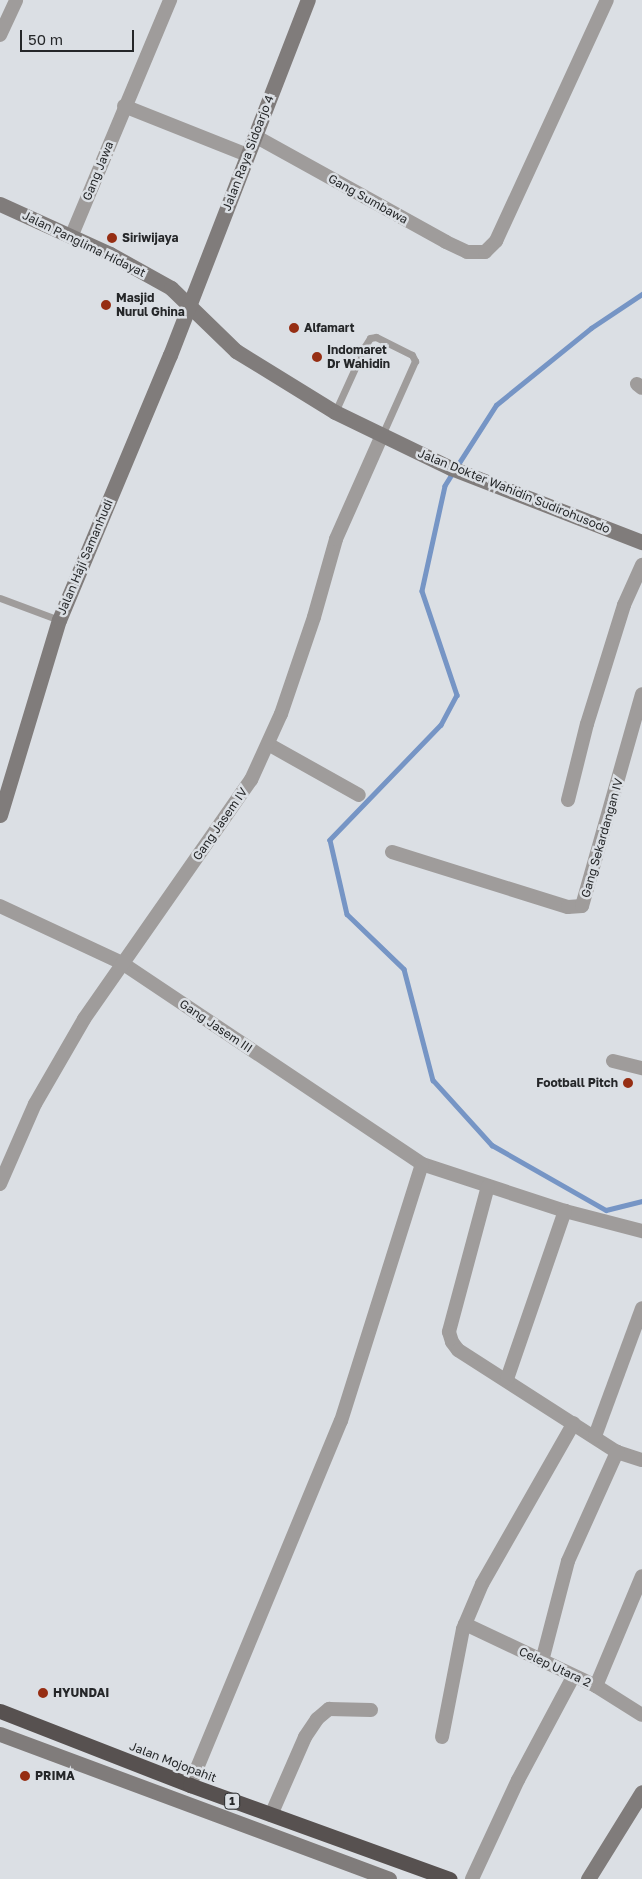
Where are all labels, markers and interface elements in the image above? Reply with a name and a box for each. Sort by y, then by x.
scale bar [22,20,136,52]
text: 50 m [28,30,63,48]
street label: Jalan Raya Sidoarjo 4 [219,93,277,213]
street label: Gang Jawa [80,139,116,203]
street label: Gang Sumbawa [326,171,410,227]
street label: Jalan Panglima Hidayat [20,208,148,280]
place label: Siriwijaya [122,231,178,245]
marker: Siriwijaya [106,232,118,244]
place label: Masjid Nurul Ghina [116,291,185,319]
marker: Masjid Nurul Ghina [100,299,112,311]
place label: Alfamart [304,321,354,335]
marker: Alfamart [288,322,300,334]
place label: Indomaret Dr Wahidin [327,343,390,371]
marker: Indomaret Dr Wahidin [311,351,323,363]
street label: Jalan Dokter Wahidin Sudirohusodo [416,446,612,536]
street label: Jalan Haji Samanhudi [54,497,116,617]
street label: Gang Sekardangan IV [578,777,626,899]
street label: Gang Jasem IV [190,785,250,863]
street label: Gang Jasem III [177,996,255,1056]
place label: Football Pitch [536,1076,618,1090]
marker: Football Pitch [622,1077,634,1089]
street label: Celep Utara 2 [517,1644,593,1690]
place label: HYUNDAI [53,1686,109,1700]
marker: HYUNDAI [37,1687,49,1699]
street label: Jalan Mojopahit [128,1739,218,1785]
place label: PRIMA [35,1769,75,1783]
marker: PRIMA [19,1770,31,1782]
road number: 1 [223,1792,241,1810]

